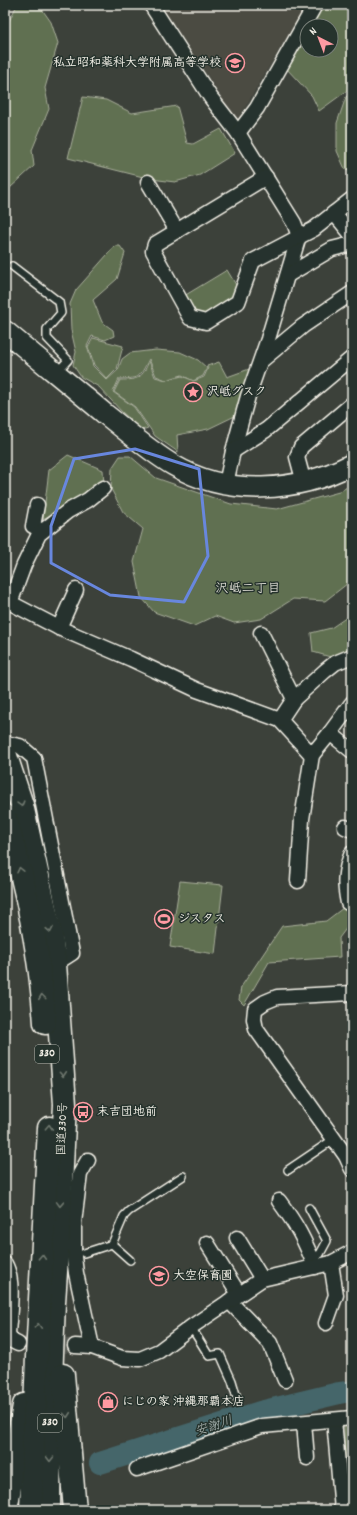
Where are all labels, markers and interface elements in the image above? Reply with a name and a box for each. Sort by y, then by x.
north arrow [299,18,339,58]
text: N [306,24,321,40]
school or university icon: 私立昭和薬科大学附属高等学校 [224,52,246,74]
place label: 私立昭和薬科大学附属高等学校 [53,55,221,72]
place icon: 沢岻グスク [182,381,204,403]
place label: 沢岻グスク [207,384,266,401]
district label: 沢岻二丁目 [215,580,281,599]
one-way arrow [16,800,25,807]
one-way arrow [17,866,25,873]
sports icon: ジスタス [153,908,175,930]
place label: ジスタス [178,911,226,928]
one-way arrow [45,927,53,934]
one-way arrow [38,994,47,1001]
road number: 330 [35,1045,59,1063]
one-way arrow [58,1071,67,1077]
bus stop icon: 末吉団地前 [72,1101,94,1123]
street label: 国道330号 [54,1102,72,1156]
place label: 末吉団地前 [97,1104,157,1121]
one-way arrow [44,1124,53,1130]
one-way arrow [56,1201,65,1207]
one-way arrow [38,1254,46,1260]
school or university icon: 大空保育園 [148,1265,170,1287]
place label: 大空保育園 [173,1268,233,1285]
one-way arrow [34,1323,43,1330]
shop icon: にじの家 沖縄那覇本店 [97,1391,119,1413]
place label: にじの家 沖縄那覇本店 [122,1394,245,1411]
one-way arrow [62,1412,71,1418]
water label: 安謝川 [193,1412,235,1442]
road number: 330 [38,1414,62,1432]
one-way arrow [46,1456,54,1462]

